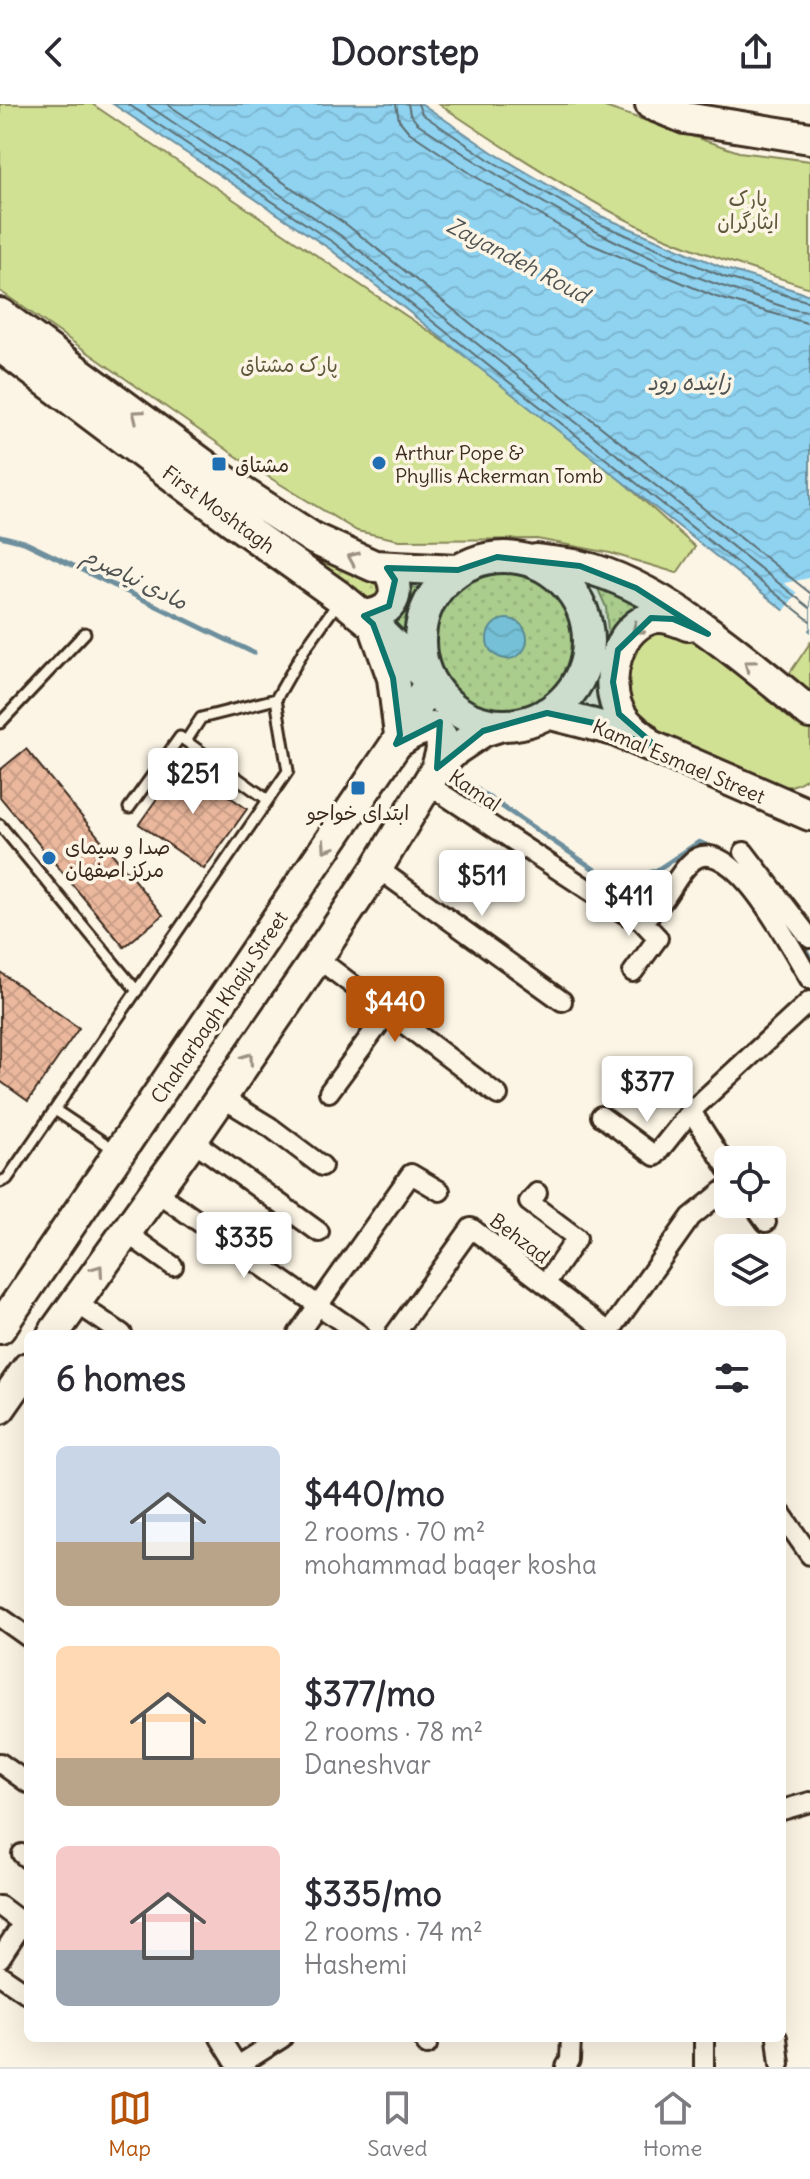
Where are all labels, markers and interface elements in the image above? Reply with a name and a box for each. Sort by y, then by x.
icon: back [32,30,76,74]
text: Doorstep [331,30,479,75]
icon: share [734,30,778,74]
park label: پارک ایثارگران [717,186,779,234]
water label: Zayandeh Roud [442,211,597,311]
park label: پارک مشتاق [240,352,338,378]
water label: زاینده رود [647,368,731,396]
one-way arrow [131,410,146,425]
place label: Arthur Pope & Phyllis Ackerman Tomb [395,440,603,488]
place label: مشتاق [235,452,289,477]
marker: Arthur Pope & Phyllis Ackerman Tomb [370,454,388,472]
marker: مشتاق [210,455,228,473]
street label: First Moshtagh [158,460,280,558]
water label: مادی نیاصرم [75,540,192,619]
one-way arrow [347,551,361,568]
one-way arrow [631,619,646,633]
one-way arrow [743,660,758,674]
street label: Kamal Esmael Street [589,713,769,809]
pin: $251 [146,748,240,816]
text: $251 [166,757,220,790]
street label: Kamal [444,764,506,816]
marker: ابتدای خواجو [349,779,367,797]
place label: ابتدای خواجو [306,800,409,826]
place label: صدا و سیمای مرکز اصفهان [65,834,170,882]
one-way arrow [322,839,337,853]
marker: صدا و سیمای مرکز اصفهان [40,849,58,867]
pin: $511 [435,850,529,918]
text: $511 [457,859,507,892]
pin: $411 [582,870,676,938]
text: $411 [604,879,654,912]
street label: Chaharbagh Khaju Street [145,906,293,1108]
pin: $440 [348,976,442,1044]
text: $440 [364,985,426,1018]
one-way arrow [238,1053,253,1067]
pin: $377 [600,1056,694,1124]
text: $377 [620,1065,674,1098]
map controls [714,1146,786,1306]
button: locate [714,1146,786,1218]
street label: Behzad [485,1208,555,1269]
pin: $335 [197,1212,291,1280]
text: $335 [215,1221,273,1254]
button: layers [714,1234,786,1306]
one-way arrow [88,1265,103,1279]
icon: filters [710,1356,754,1400]
text: 6 homes [56,1357,186,1400]
text: $440/mo [304,1472,445,1515]
icon: home [120,1478,216,1574]
text: 2 rooms · 70 m² [304,1515,485,1548]
text: mohammad baqer kosha [304,1548,597,1581]
text: $377/mo [304,1672,435,1715]
icon: home [120,1678,216,1774]
text: 2 rooms · 78 m² [304,1715,483,1748]
text: Daneshvar [304,1748,431,1781]
text: $335/mo [304,1872,442,1915]
icon: home [120,1878,216,1974]
text: 2 rooms · 74 m² [304,1915,483,1948]
text: Hashemi [304,1948,407,1981]
tab: Map [108,2086,152,2162]
tab: Saved [367,2086,427,2162]
tab: Home [643,2086,702,2162]

